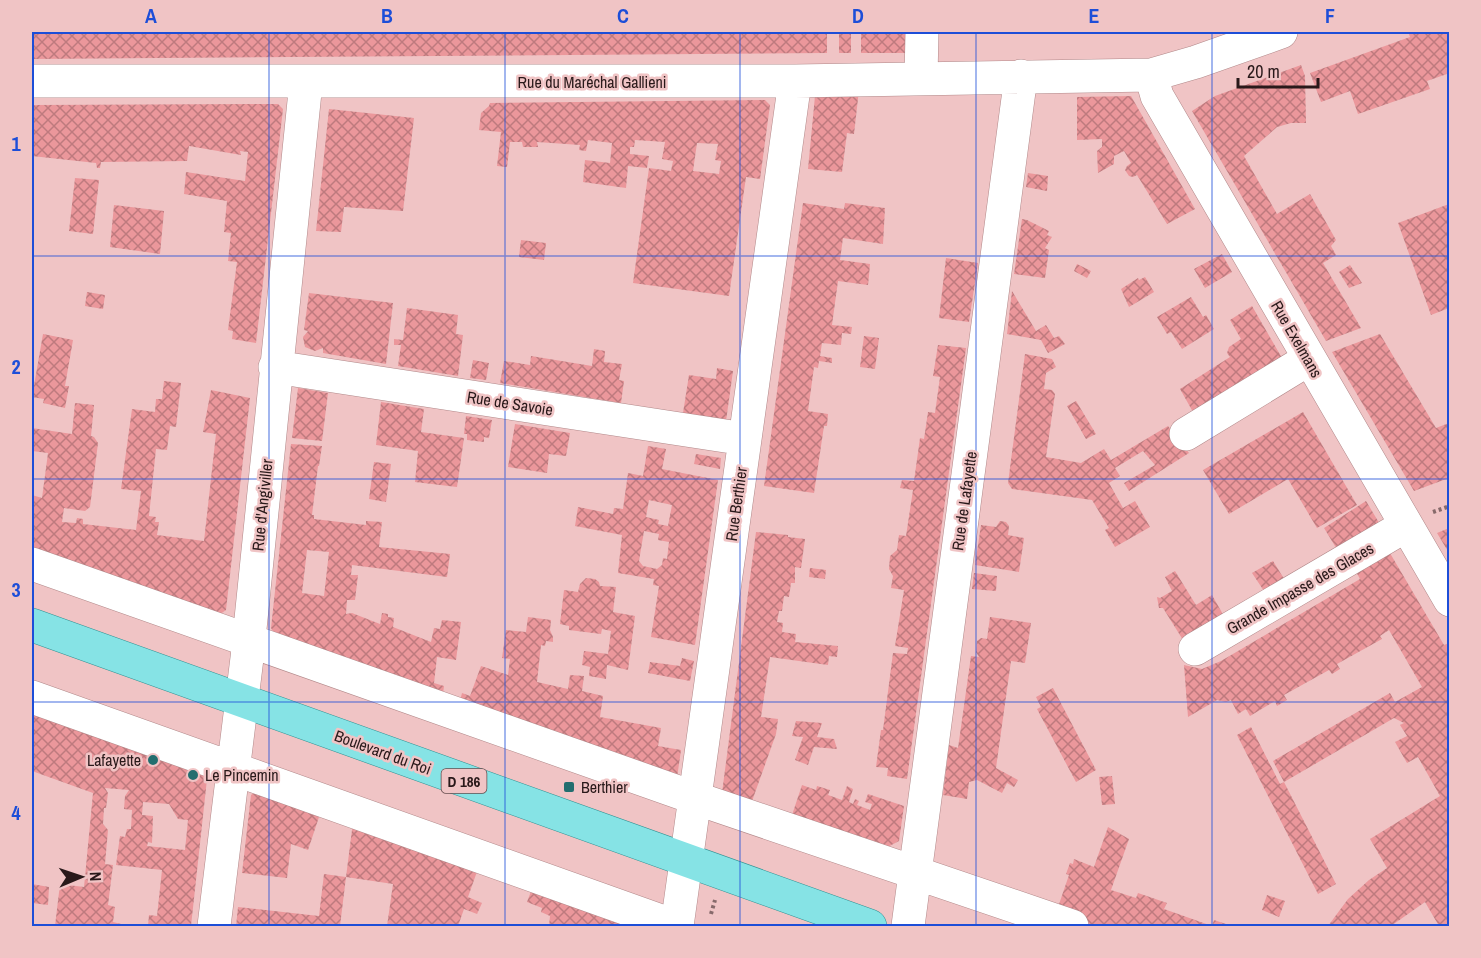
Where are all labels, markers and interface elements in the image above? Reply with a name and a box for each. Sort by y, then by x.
text: A [145,2,157,29]
text: B [381,2,393,29]
text: C [617,2,629,29]
text: D [852,2,864,29]
text: E [1089,2,1100,29]
text: F [1325,2,1335,29]
scale bar [1238,51,1318,89]
text: 20 m [1247,59,1280,84]
street label: Rue du Maréchal Gallieni [518,71,666,93]
text: 1 [11,130,21,157]
street label: Rue Exelmans [1266,297,1328,381]
text: 2 [11,353,21,380]
street label: Rue de Savoie [465,385,555,421]
street label: Rue de Lafayette [946,450,982,552]
street label: Rue d'Angiviller [246,457,278,552]
street label: Rue Berthier [720,465,752,542]
street label: Grande Impasse des Glaces [1222,537,1378,639]
text: 3 [11,576,21,603]
street label: Boulevard du Roi [332,724,434,780]
place label: Lafayette [87,749,141,771]
marker: Lafayette [146,753,160,767]
place label: Le Pincemin [205,764,279,786]
marker: Le Pincemin [186,768,200,782]
road number: D 186 [442,769,486,793]
place label: Berthier [581,776,628,798]
marker: Berthier [562,780,576,794]
text: 4 [11,799,21,826]
north arrow [51,847,111,907]
text: N [85,871,107,882]

